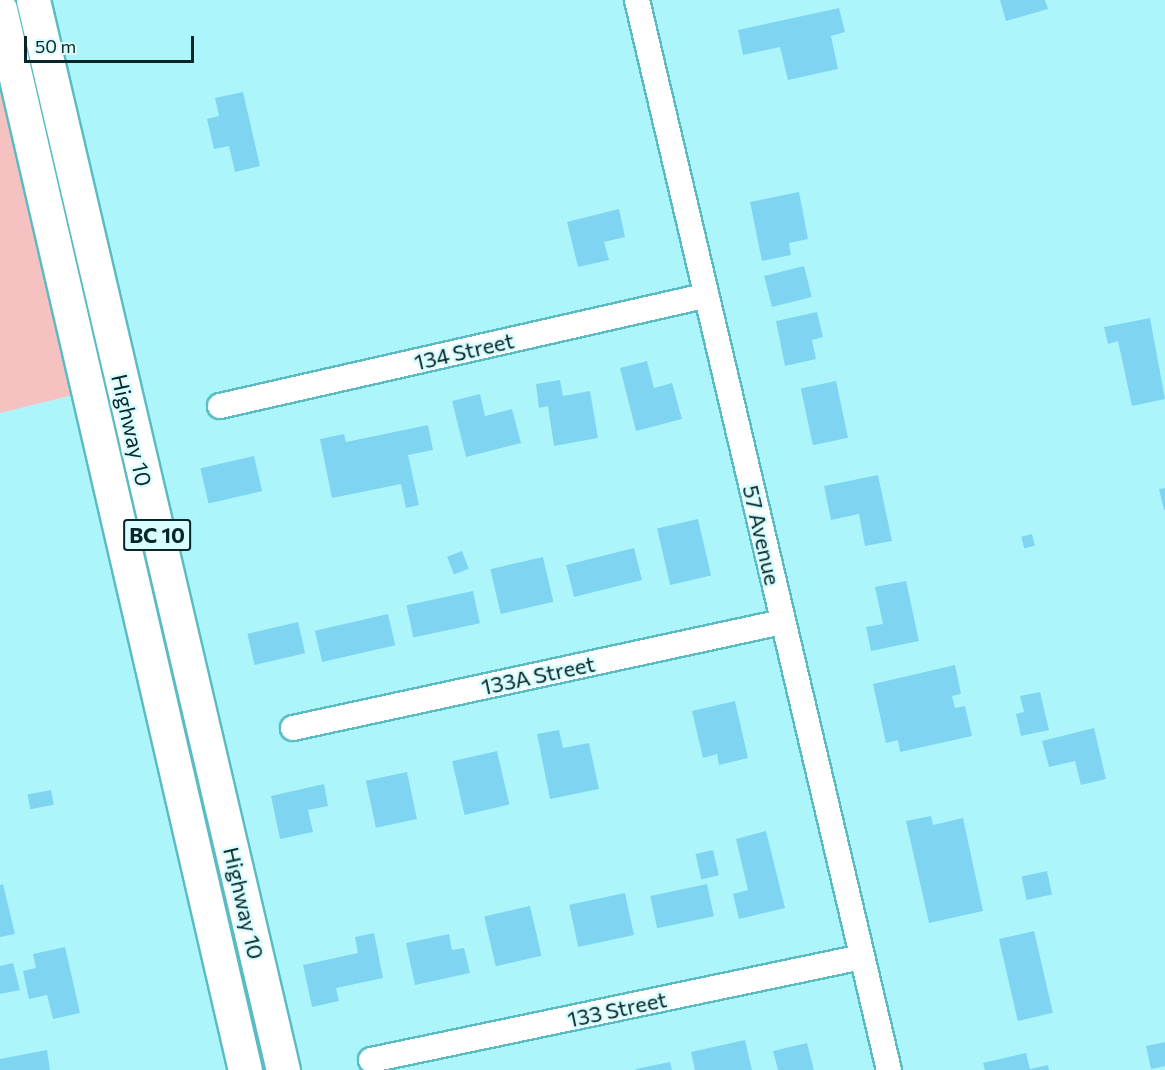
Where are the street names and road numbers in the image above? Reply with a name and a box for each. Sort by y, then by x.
street label: 134 Street [412,327,516,375]
street label: Highway 10 [106,371,158,489]
street label: 57 Avenue [738,482,786,588]
road number: BC 10 [122,517,192,553]
street label: 133A Street [479,650,597,700]
street label: Highway 10 [218,844,270,962]
street label: 133 Street [565,986,669,1032]

